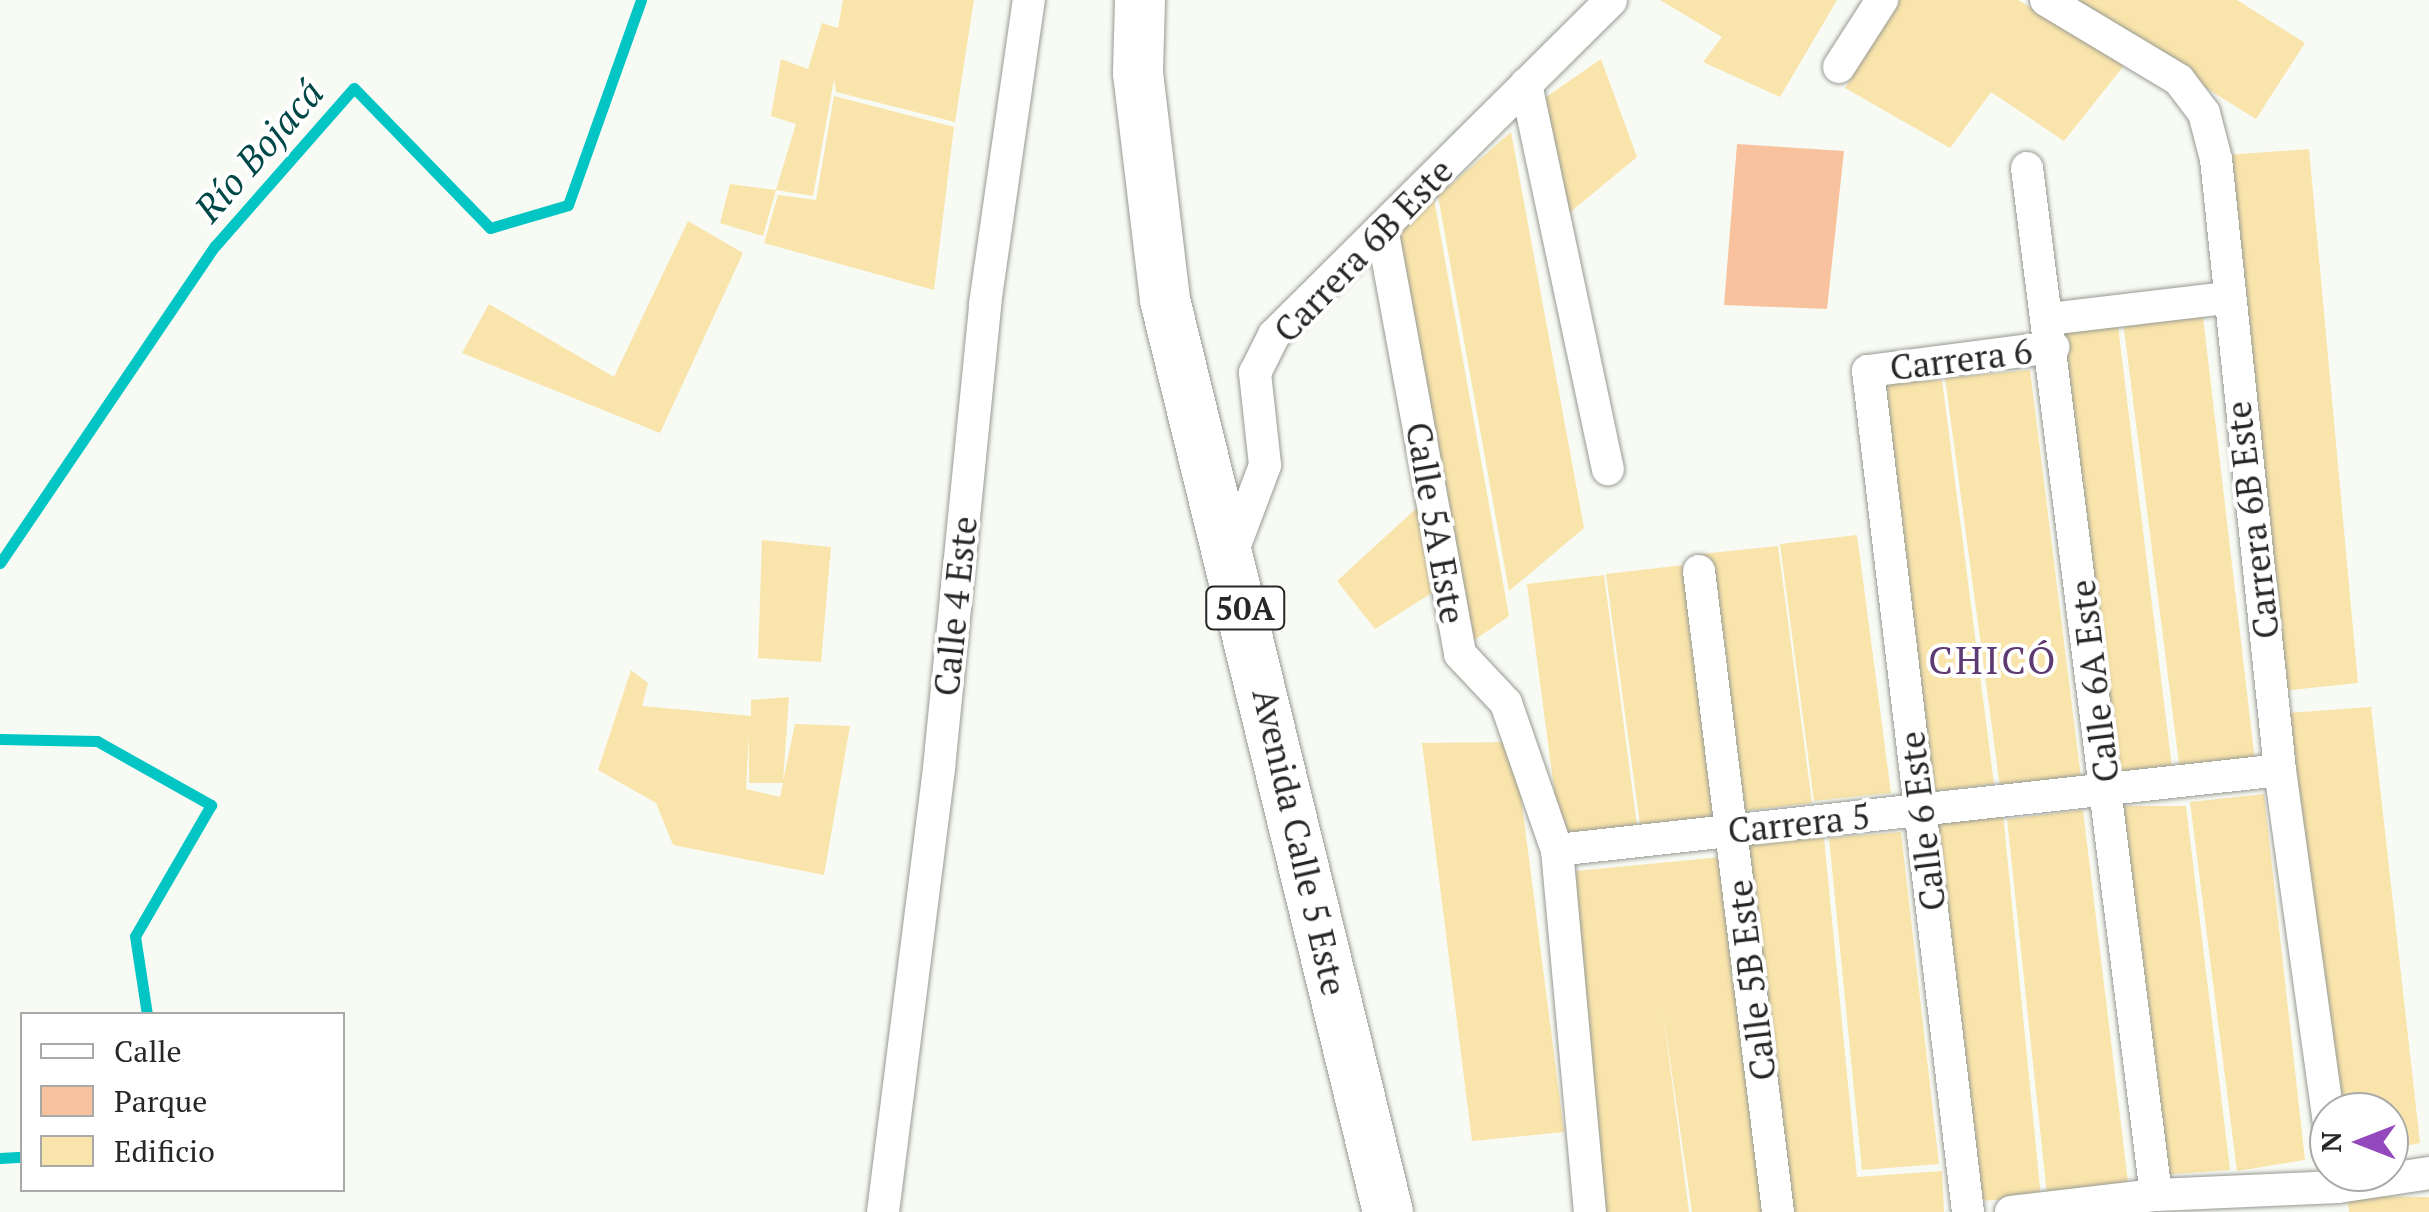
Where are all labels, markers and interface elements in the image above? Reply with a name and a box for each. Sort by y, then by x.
water label: Río Bojacá [185,71,333,231]
street label: Carrera 6B Este [1265,149,1461,351]
street label: Carrera 6 [1887,329,2035,389]
street label: Carrera 6B Este [2217,399,2287,641]
street label: Calle 5A Este [1398,419,1474,627]
street label: Calle 4 Este [925,514,985,698]
street label: Calle 6A Este [2061,577,2127,785]
road number: 50A [1205,581,1285,635]
district label: CHICÓ [1928,638,2058,684]
street label: Avenida Calle 5 Este [1244,684,1356,1000]
street label: Calle 6 Este [1890,729,1954,913]
street label: Carrera 5 [1726,795,1872,851]
street label: Calle 5B Este [1718,877,1784,1083]
legend [20,1012,345,1192]
text: Calle [114,1031,182,1071]
text: Parque [114,1081,207,1121]
north arrow [2309,1092,2409,1192]
text: Edificio [114,1131,215,1171]
text: N [2312,1131,2349,1153]

